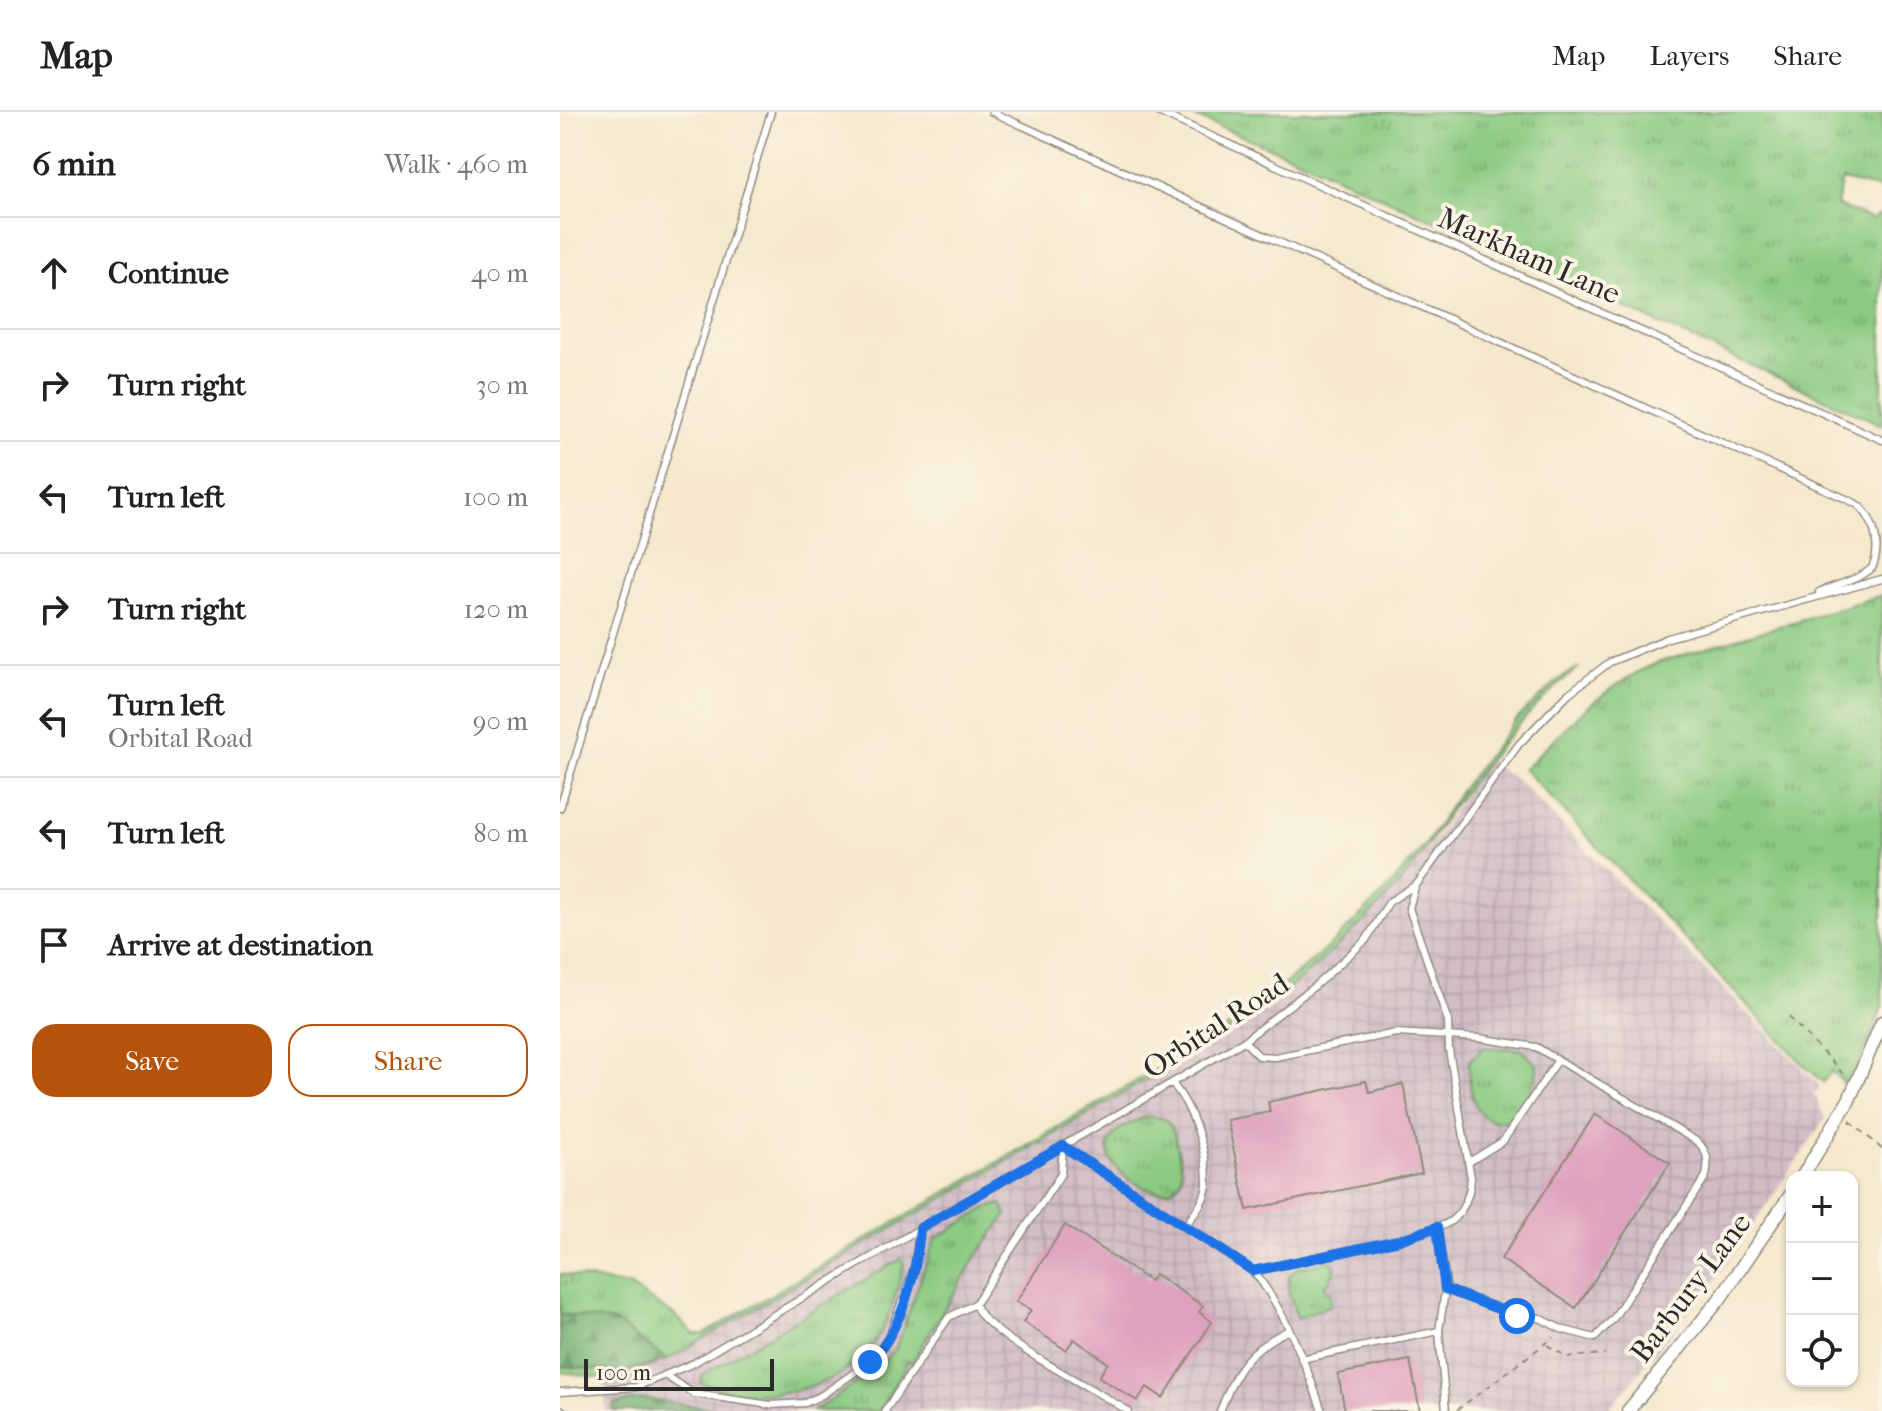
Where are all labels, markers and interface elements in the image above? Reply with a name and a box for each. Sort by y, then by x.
text: Map [40,33,113,78]
text: Map [1552,39,1605,72]
text: Layers [1649,39,1729,72]
text: Share [1773,39,1842,72]
text: 6 min [32,144,116,184]
text: Walk · 460 m [384,149,528,180]
street label: Markham Lane [1433,200,1626,312]
icon: ahead [32,251,76,295]
text: Continue [108,256,229,291]
text: 40 m [471,258,528,289]
icon: right [32,363,76,407]
text: Turn right [108,368,246,403]
text: 30 m [476,370,528,401]
icon: left [32,475,76,519]
text: Turn left [108,480,225,515]
text: 100 m [463,482,528,513]
icon: right [32,587,76,631]
text: Turn right [108,592,246,627]
text: 120 m [464,594,528,625]
text: Turn left [108,688,225,723]
icon: left [32,699,76,743]
text: 90 m [473,706,528,737]
text: Orbital Road [108,723,253,754]
icon: left [32,811,76,855]
text: Turn left [108,816,225,851]
text: 80 m [473,818,528,849]
icon: arrive [32,923,76,967]
text: Arrive at destination [108,928,373,963]
street label: Orbital Road [1137,966,1296,1086]
button: Save [32,1024,272,1097]
button: Share [288,1024,528,1097]
map controls [1786,1171,1858,1387]
button: + [1786,1171,1858,1243]
street label: Barbury Lane [1623,1206,1759,1370]
button: − [1786,1243,1858,1315]
route start [1499,1298,1535,1334]
button: locate [1786,1315,1858,1387]
route end [852,1344,888,1380]
scale bar [584,1355,774,1391]
text: 100 m [596,1360,651,1386]

